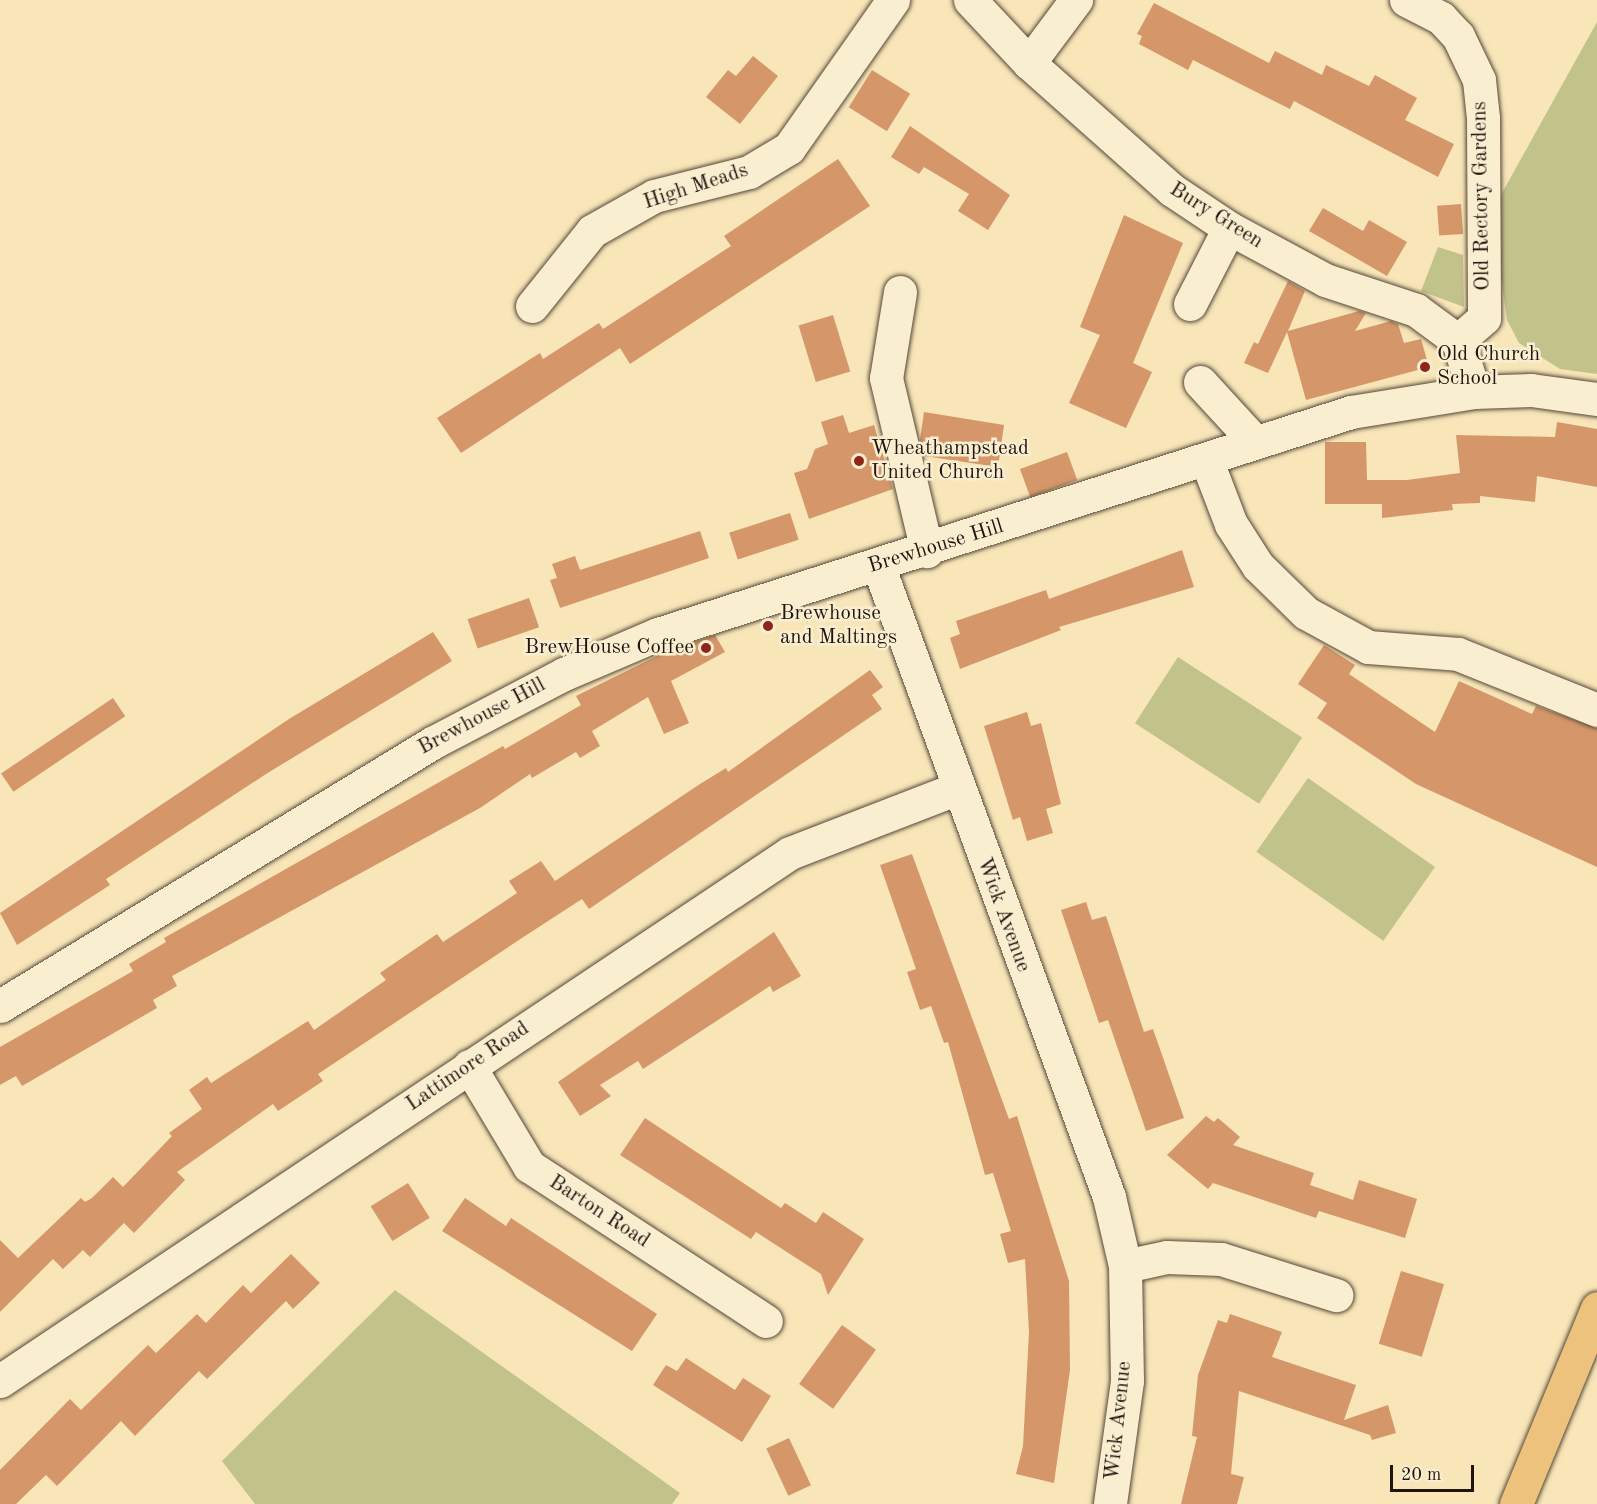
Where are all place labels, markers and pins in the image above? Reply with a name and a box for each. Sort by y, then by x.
place label: Old Church School [1437,342,1540,392]
marker: Old Church School [1418,360,1432,374]
place label: Wheathampstead United Church [871,436,1029,486]
marker: Wheathampstead United Church [852,454,866,468]
place label: Brewhouse and Maltings [780,601,897,651]
marker: Brewhouse and Maltings [761,619,775,633]
place label: BrewHouse Coffee [524,635,694,661]
marker: BrewHouse Coffee [699,641,713,655]

